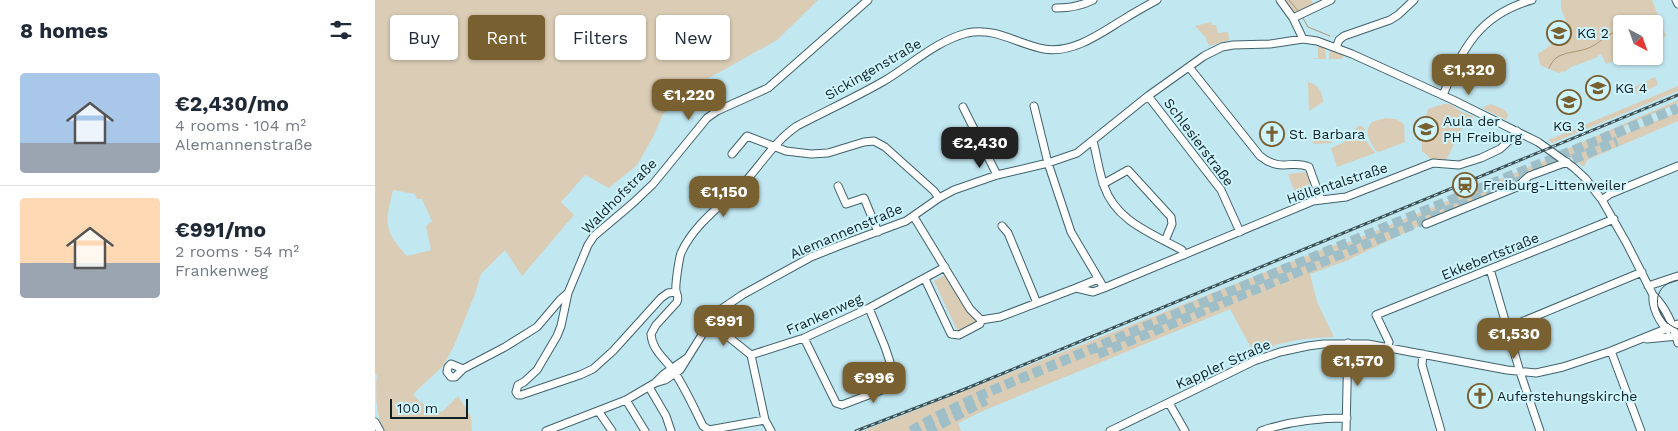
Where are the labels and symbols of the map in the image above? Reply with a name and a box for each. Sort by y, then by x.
north arrow [1613,15,1663,65]
school or university icon: KG 2 [1546,20,1572,46]
place label: KG 2 [1577,25,1609,41]
street label: Sickingenstraße [822,35,924,103]
pin: €1,320 [1428,54,1510,96]
school or university icon: KG 4 [1585,75,1611,101]
pin: €1,220 [648,78,730,121]
place label: KG 4 [1615,80,1647,96]
school or university icon: KG 3 [1556,89,1582,115]
street label: Schlesierstraße [1161,95,1237,189]
place label: Aula der PH Freiburg [1443,113,1523,145]
school or university icon: Aula der PH Freiburg [1413,116,1439,142]
place label: KG 3 [1553,118,1585,134]
church icon: St. Barbara [1259,121,1285,147]
pin: €2,430 [939,126,1021,169]
place label: St. Barbara [1289,126,1365,142]
street label: Waldhofstraße [578,155,660,237]
street label: Höllentalstraße [1284,159,1390,207]
station icon: Freiburg-Littenweiler [1452,172,1478,198]
pin: €1,150 [683,176,765,218]
place label: Freiburg-Littenweiler [1483,177,1627,193]
street label: Alemannenstraße [787,200,905,262]
street label: Ekkebertstraße [1439,229,1541,283]
street label: Frankenweg [784,290,865,338]
pin: €991 [694,304,754,347]
pin: €1,530 [1473,318,1555,360]
street label: Kappler Straße [1173,336,1273,392]
pin: €1,570 [1317,344,1399,387]
pin: €996 [844,362,904,404]
church icon: Auferstehungskirche [1467,383,1493,409]
place label: Auferstehungskirche [1497,388,1637,404]
scale bar [390,396,467,419]

